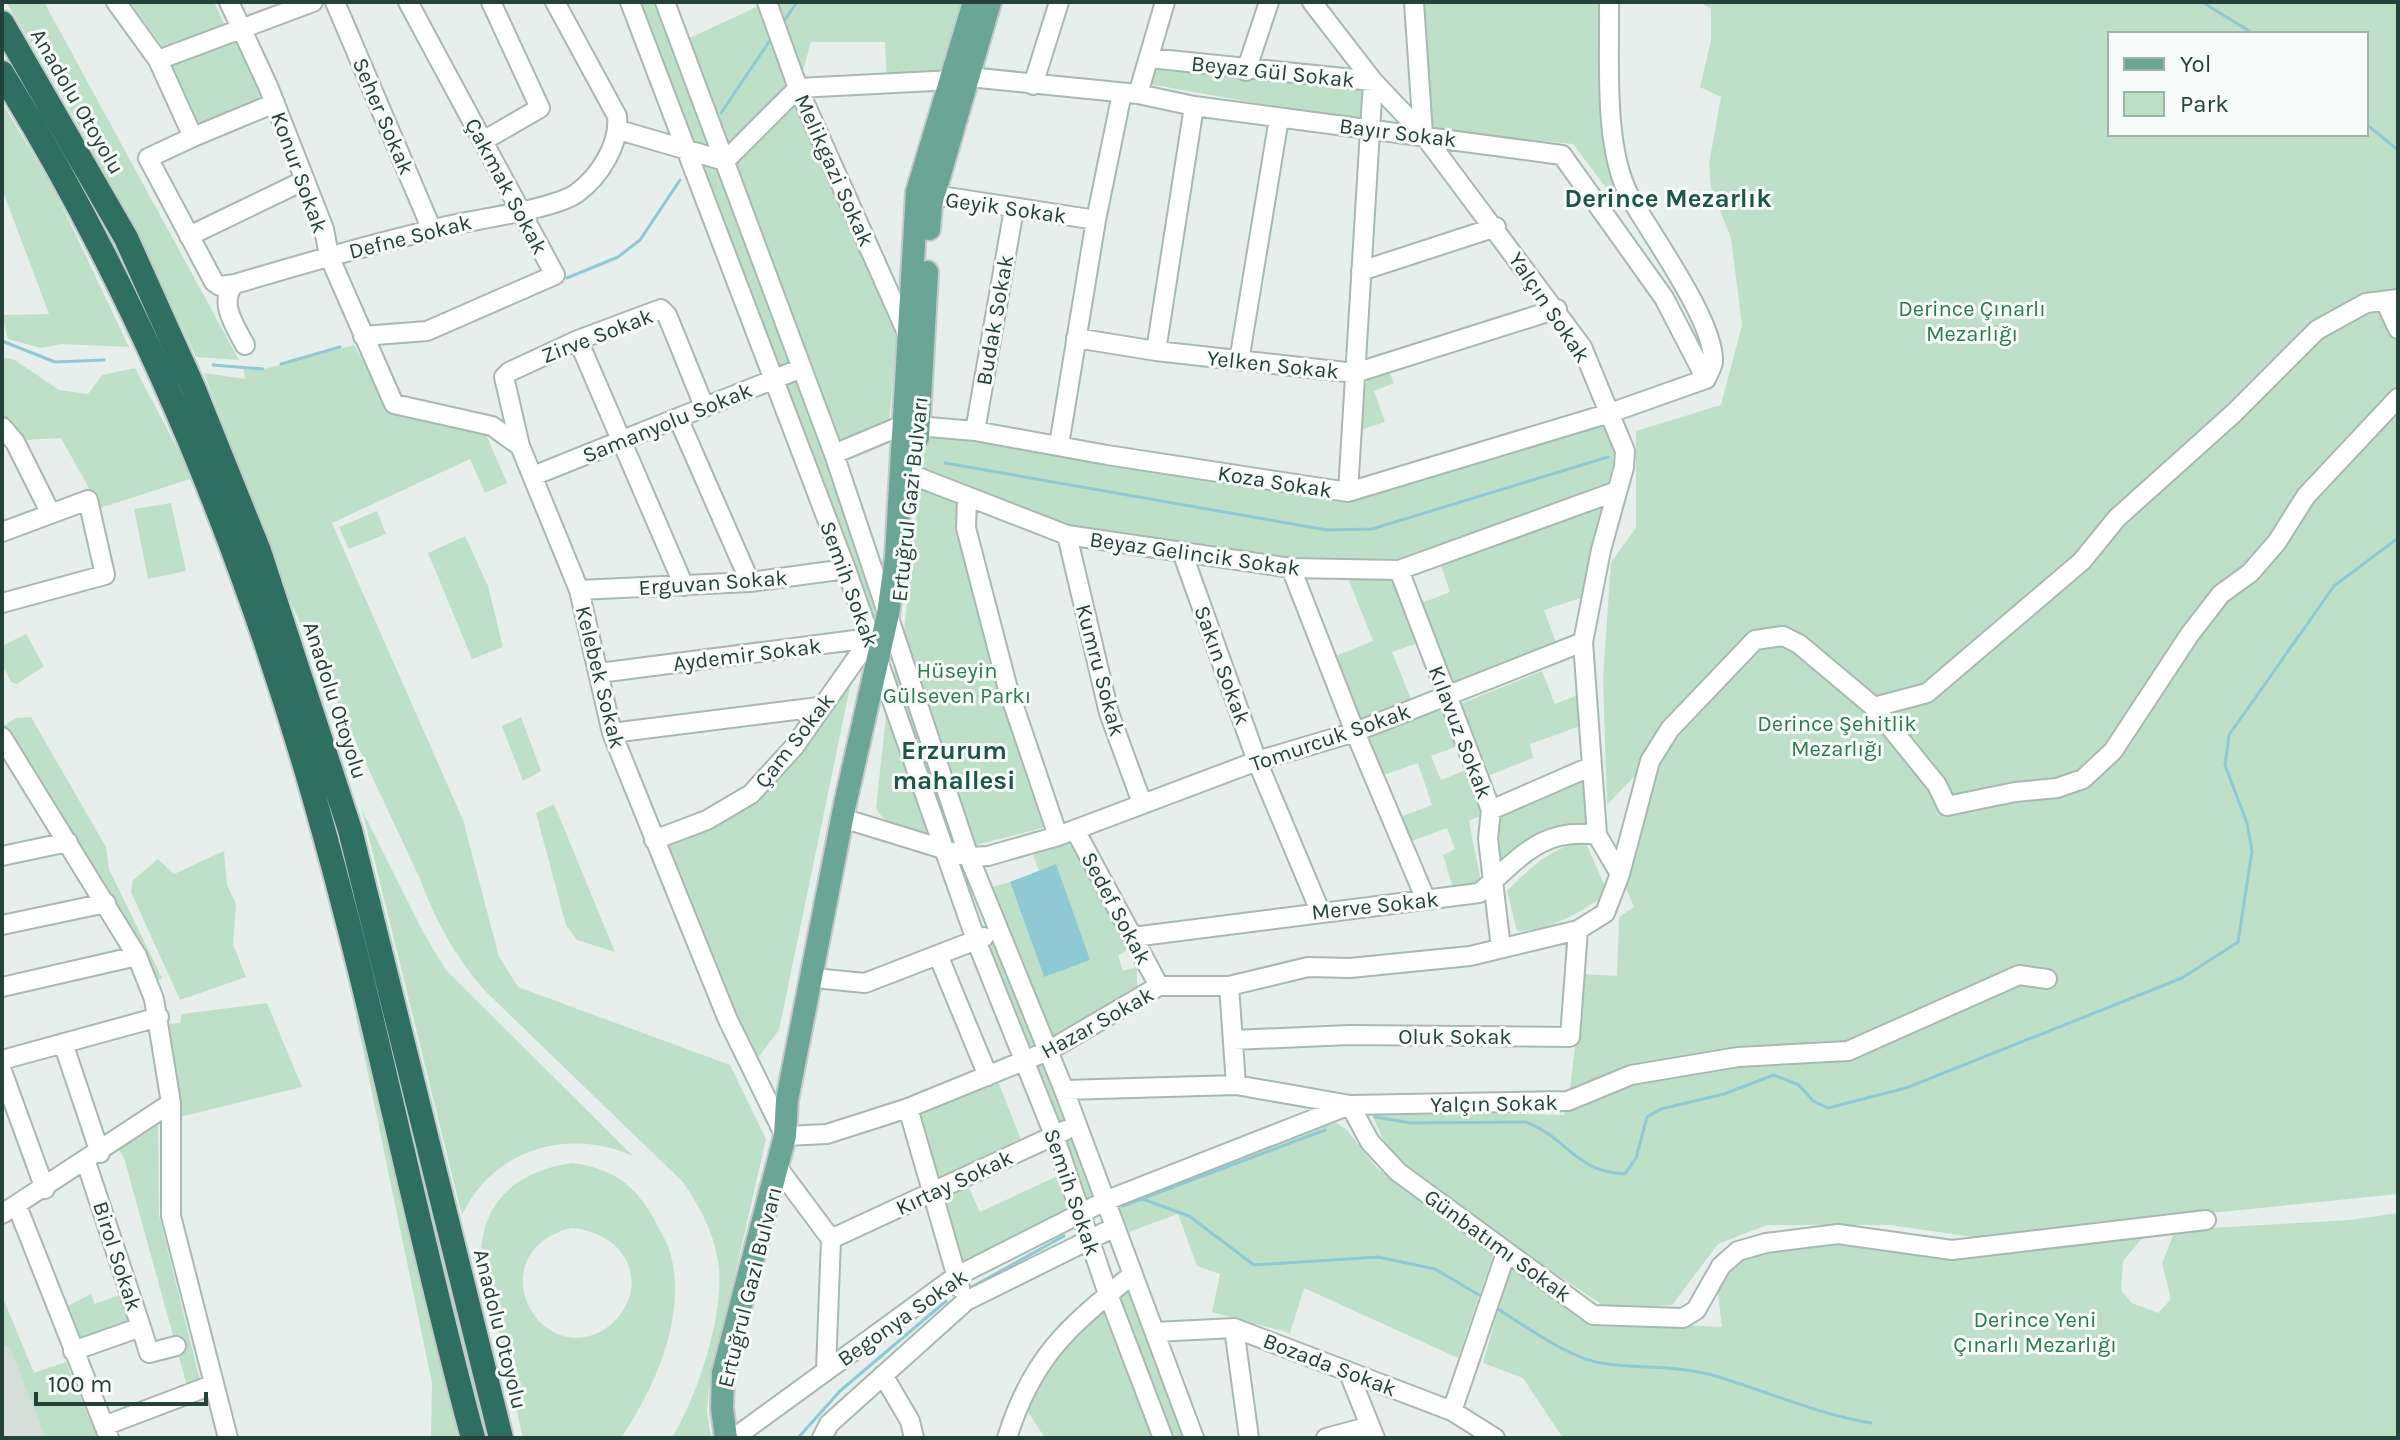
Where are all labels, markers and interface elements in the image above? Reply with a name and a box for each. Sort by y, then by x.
street label: Anadolu Otoyolu [25,24,129,179]
legend [2108,32,2368,136]
street label: Beyaz Gül Sokak [1190,50,1356,93]
text: Yol [2180,50,2211,78]
street label: Seher Sokak [347,54,419,179]
street label: Melikgazi Sokak [789,90,879,251]
text: Park [2180,90,2229,118]
street label: Konur Sokak [265,108,333,237]
street label: Bayır Sokak [1338,113,1458,153]
street label: Çakmak Sokak [459,114,553,259]
district label: Derince Mezarlık [1564,183,1772,214]
street label: Geyik Sokak [944,187,1068,229]
street label: Defne Sokak [346,209,474,265]
street label: Yalçın Sokak [1503,247,1596,368]
street label: Budak Sokak [971,253,1019,387]
park label: Derince Çınarlı Mezarlığı [1898,296,2046,347]
street label: Zirve Sokak [538,303,657,369]
street label: Yelken Sokak [1206,345,1340,385]
street label: Samanyolu Sokak [579,377,756,469]
street label: Ertuğrul Gazi Bulvarı [886,395,934,603]
street label: Koza Sokak [1216,460,1334,504]
street label: Semih Sokak [814,518,884,651]
street label: Beyaz Gelincik Sokak [1088,526,1302,582]
street label: Erguvan Sokak [638,565,789,601]
street label: Kumru Sokak [1070,601,1130,739]
street label: Sakın Sokak [1188,602,1256,729]
street label: Kelebek Sokak [570,603,630,751]
street label: Anadolu Otoyolu [297,618,373,782]
street label: Aydemir Sokak [672,633,823,677]
park label: Hüseyin Gülseven Parkı [883,658,1031,709]
street label: Kılavuz Sokak [1423,662,1497,803]
street label: Çam Sokak [750,688,840,793]
street label: Tomurcuk Sokak [1247,698,1414,778]
park label: Derince Şehitlik Mezarlığı [1757,711,1917,762]
district label: Erzurum mahallesi [892,735,1016,796]
street label: Sedef Sokak [1076,848,1157,969]
street label: Merve Sokak [1310,886,1440,926]
street label: Hazar Sokak [1037,981,1158,1064]
street label: Oluk Sokak [1398,1024,1512,1050]
street label: Yalçın Sokak [1430,1090,1558,1118]
street label: Semih Sokak [1038,1125,1106,1259]
street label: Kırtay Sokak [892,1145,1017,1221]
street label: Ertuğrul Gazi Bulvarı [712,1184,788,1390]
street label: Günbatımı Sokak [1419,1184,1576,1308]
street label: Birol Sokak [87,1198,147,1314]
street label: Anadolu Otoyolu [468,1247,532,1412]
street label: Begonya Sokak [833,1263,972,1372]
park label: Derince Yeni Çınarlı Mezarlığı [1953,1307,2117,1358]
street label: Bozada Sokak [1259,1328,1400,1402]
scale bar [36,1356,206,1406]
text: 100 m [48,1370,113,1398]

